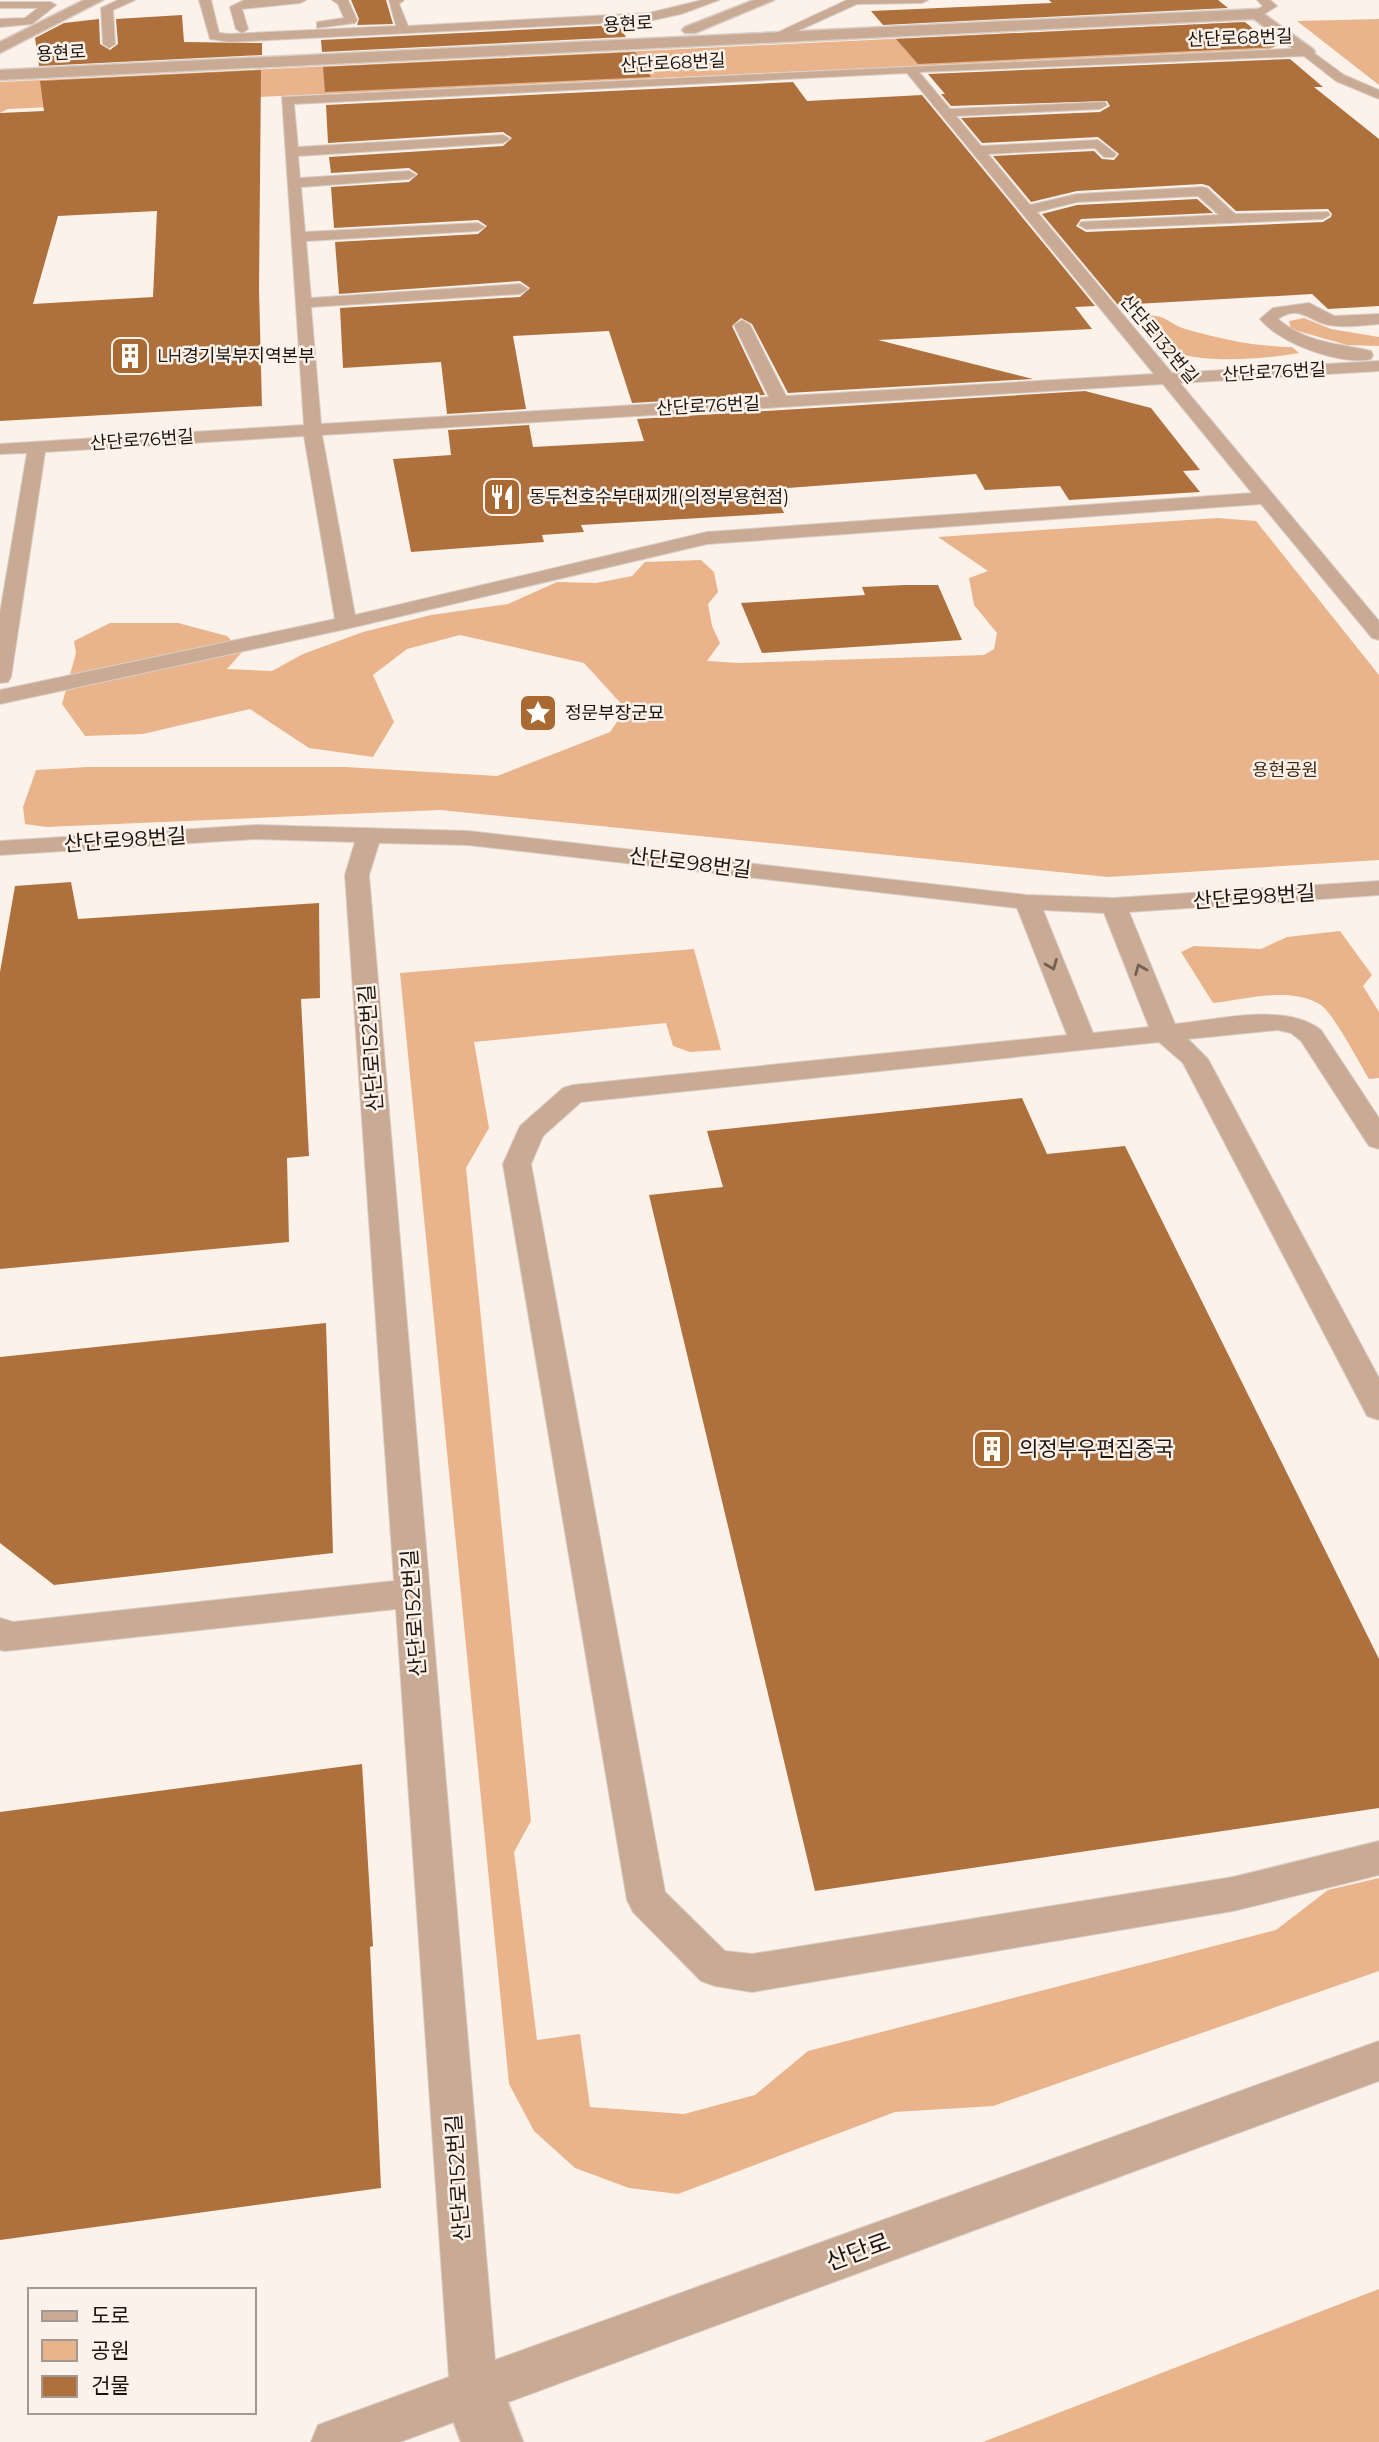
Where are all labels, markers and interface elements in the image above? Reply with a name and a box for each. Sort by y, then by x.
street label: 용현로 [603,12,653,36]
street label: 산단로68번길 [1187,25,1293,51]
street label: 용현로 [36,41,86,65]
street label: 산단로68번길 [620,49,726,77]
street label: 산단로132번길 [1115,290,1203,388]
building icon: LH경기북부지역본부 [109,335,151,377]
place label: LH경기북부지역본부 [157,345,315,367]
street label: 산단로76번길 [1221,358,1327,386]
street label: 산단로76번길 [655,392,761,420]
street label: 산단로76번길 [89,425,195,455]
restaurant icon: 동두천호수부대찌개(의정부용현점) [481,476,523,518]
place label: 동두천호수부대찌개(의정부용현점) [529,486,789,508]
place icon: 정문부장군묘 [517,692,559,734]
place label: 정문부장군묘 [565,702,664,724]
park label: 용현공원 [1252,759,1318,781]
street label: 산단로98번길 [63,823,187,856]
street label: 산단로98번길 [628,843,753,882]
street label: 산단로98번길 [1192,880,1316,913]
one-way arrow [1043,959,1057,971]
one-way arrow [1134,964,1148,977]
street label: 산단로152번길 [354,983,387,1113]
building icon: 의정부우편집중국 [971,1428,1013,1470]
place label: 의정부우편집중국 [1019,1436,1174,1461]
street label: 산단로152번길 [397,1548,430,1678]
street label: 산단로152번길 [441,2113,474,2243]
street label: 산단로 [822,2227,894,2276]
legend [28,2288,256,2414]
text: 도로 [91,2303,130,2328]
text: 공원 [91,2338,130,2363]
text: 건물 [91,2373,130,2398]

